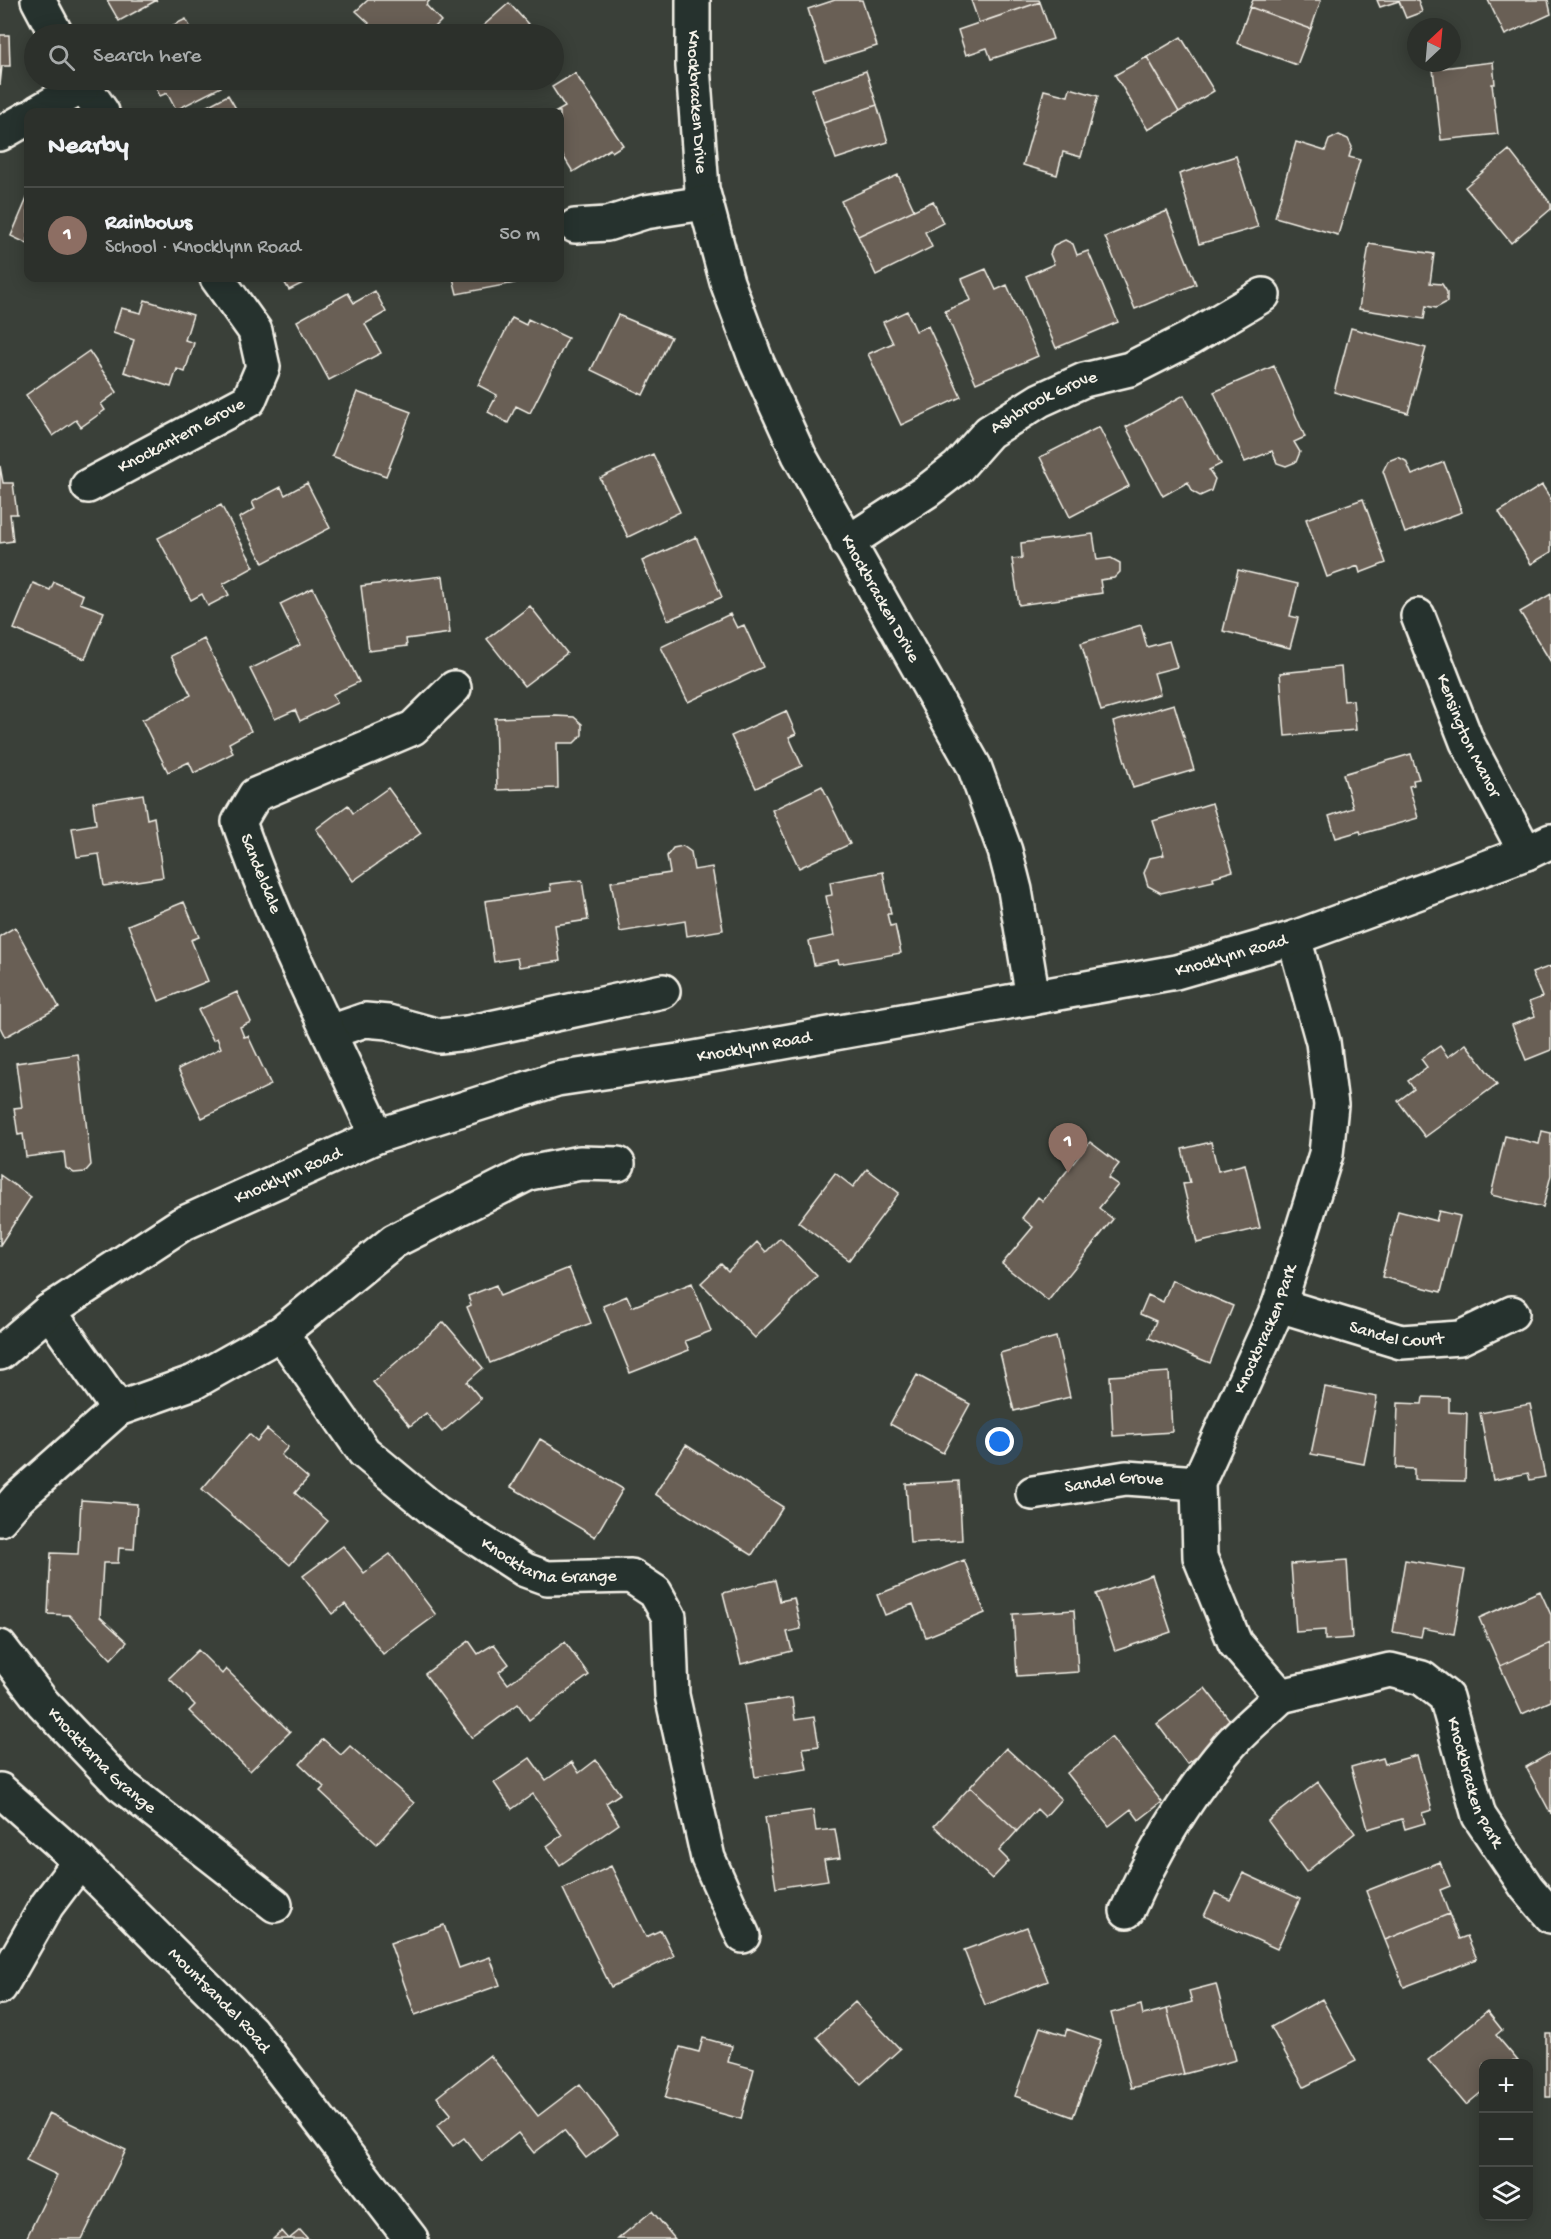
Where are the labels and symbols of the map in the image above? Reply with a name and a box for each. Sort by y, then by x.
north arrow [1407,18,1461,72]
street label: Knockbracken Drive [682,30,711,175]
street label: Ashbrook Grove [986,367,1100,439]
street label: Knockantern Grove [114,393,249,478]
street label: Knockbracken Drive [836,531,925,667]
street label: Kensington Manor [1431,671,1506,803]
street label: Sandeldale [234,831,286,918]
street label: Knocklynn Road [1173,930,1291,982]
street label: Knocklynn Road [696,1027,814,1068]
pin: 1 [1048,1124,1088,1173]
street label: Knocklynn Road [231,1142,347,1209]
street label: Knockbracken Park [1229,1260,1302,1397]
street label: Sandel Court [1347,1316,1446,1352]
your location [985,1427,1014,1456]
street label: Sandel Grove [1063,1467,1165,1498]
street label: Knocktarna Grange [476,1533,618,1589]
street label: Knocktarna Grange [42,1703,161,1819]
street label: Knockbracken Park [1442,1715,1509,1854]
street label: Mountsandel Road [163,1944,276,2059]

